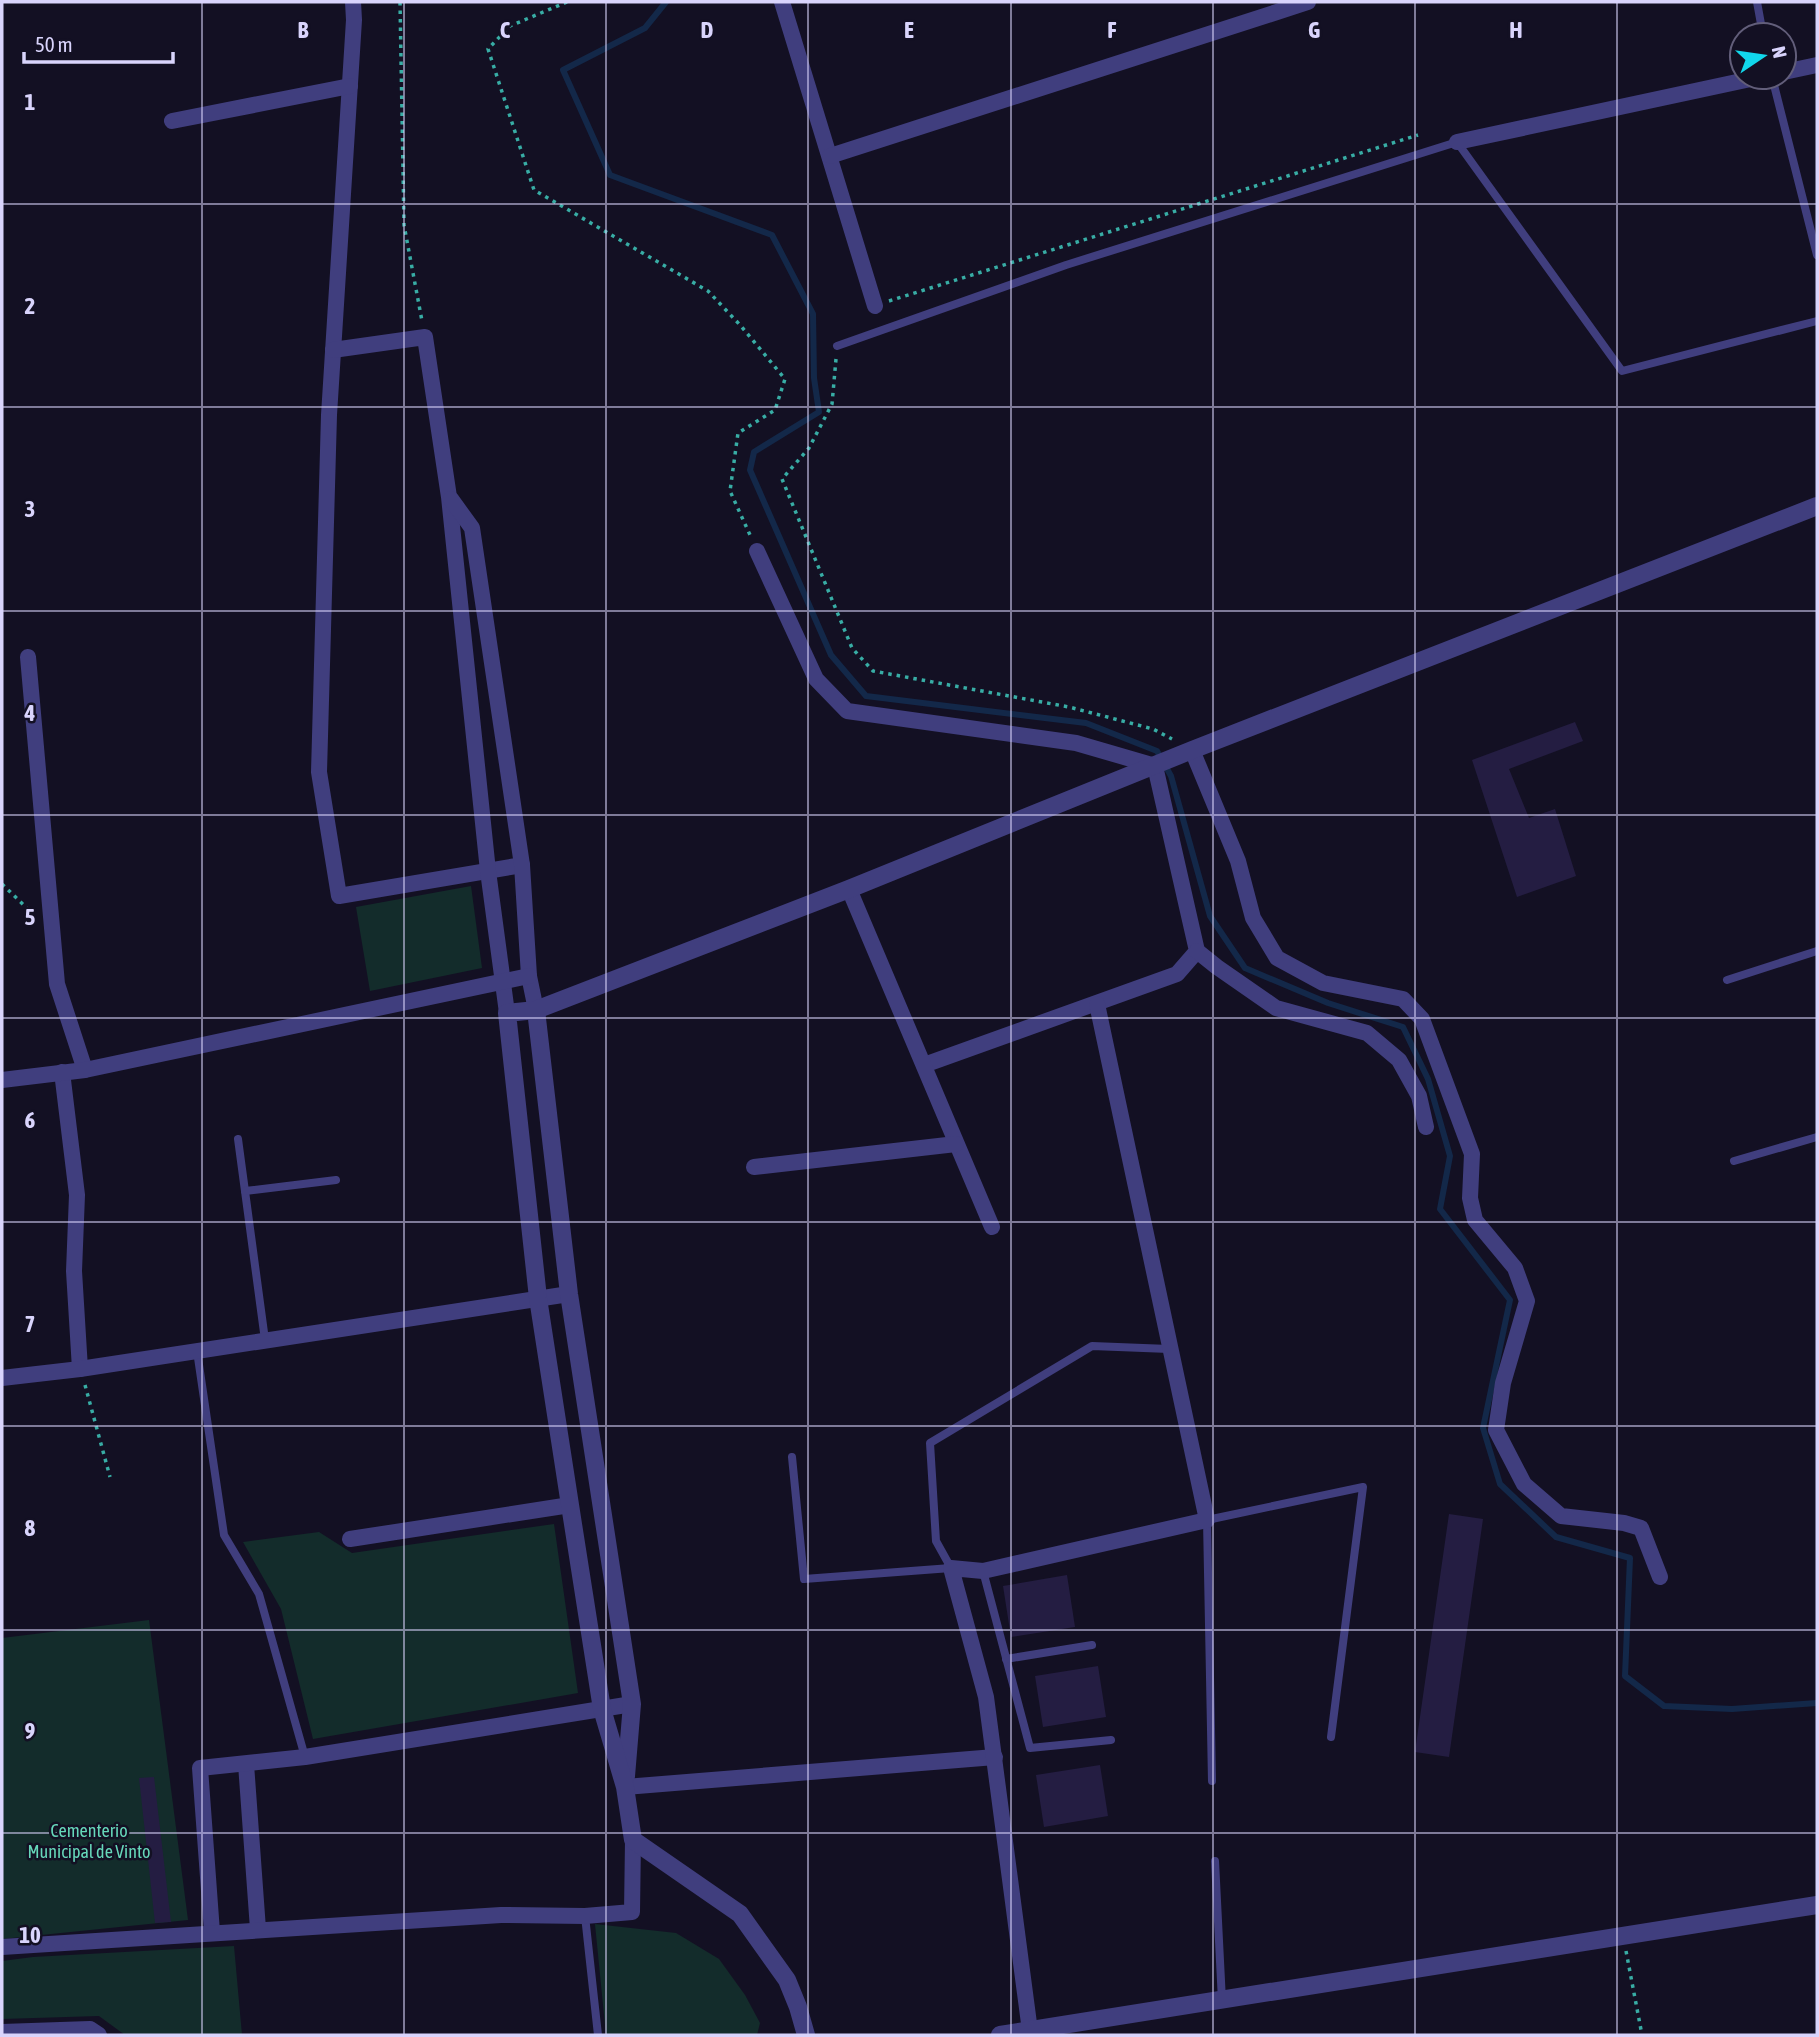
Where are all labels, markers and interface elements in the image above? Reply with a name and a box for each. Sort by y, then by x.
text: B [298,17,309,43]
text: C [500,17,511,43]
text: D [701,17,714,43]
text: E [904,17,914,43]
text: F [1107,17,1117,43]
text: G [1308,17,1320,43]
text: H [1509,17,1523,43]
scale bar [24,21,173,65]
north arrow [1728,21,1798,91]
text: 50 m [35,32,73,56]
text: N [1768,44,1792,60]
text: 1 [25,89,36,115]
text: 2 [25,293,35,319]
text: 3 [25,496,35,522]
text: 4 [24,700,36,726]
text: 5 [25,904,36,930]
text: 6 [25,1107,36,1133]
text: 7 [25,1311,35,1337]
text: 8 [25,1515,36,1541]
text: 9 [25,1718,36,1744]
park label: Cementerio Municipal de Vinto [28,1820,150,1862]
text: 10 [19,1922,41,1948]

